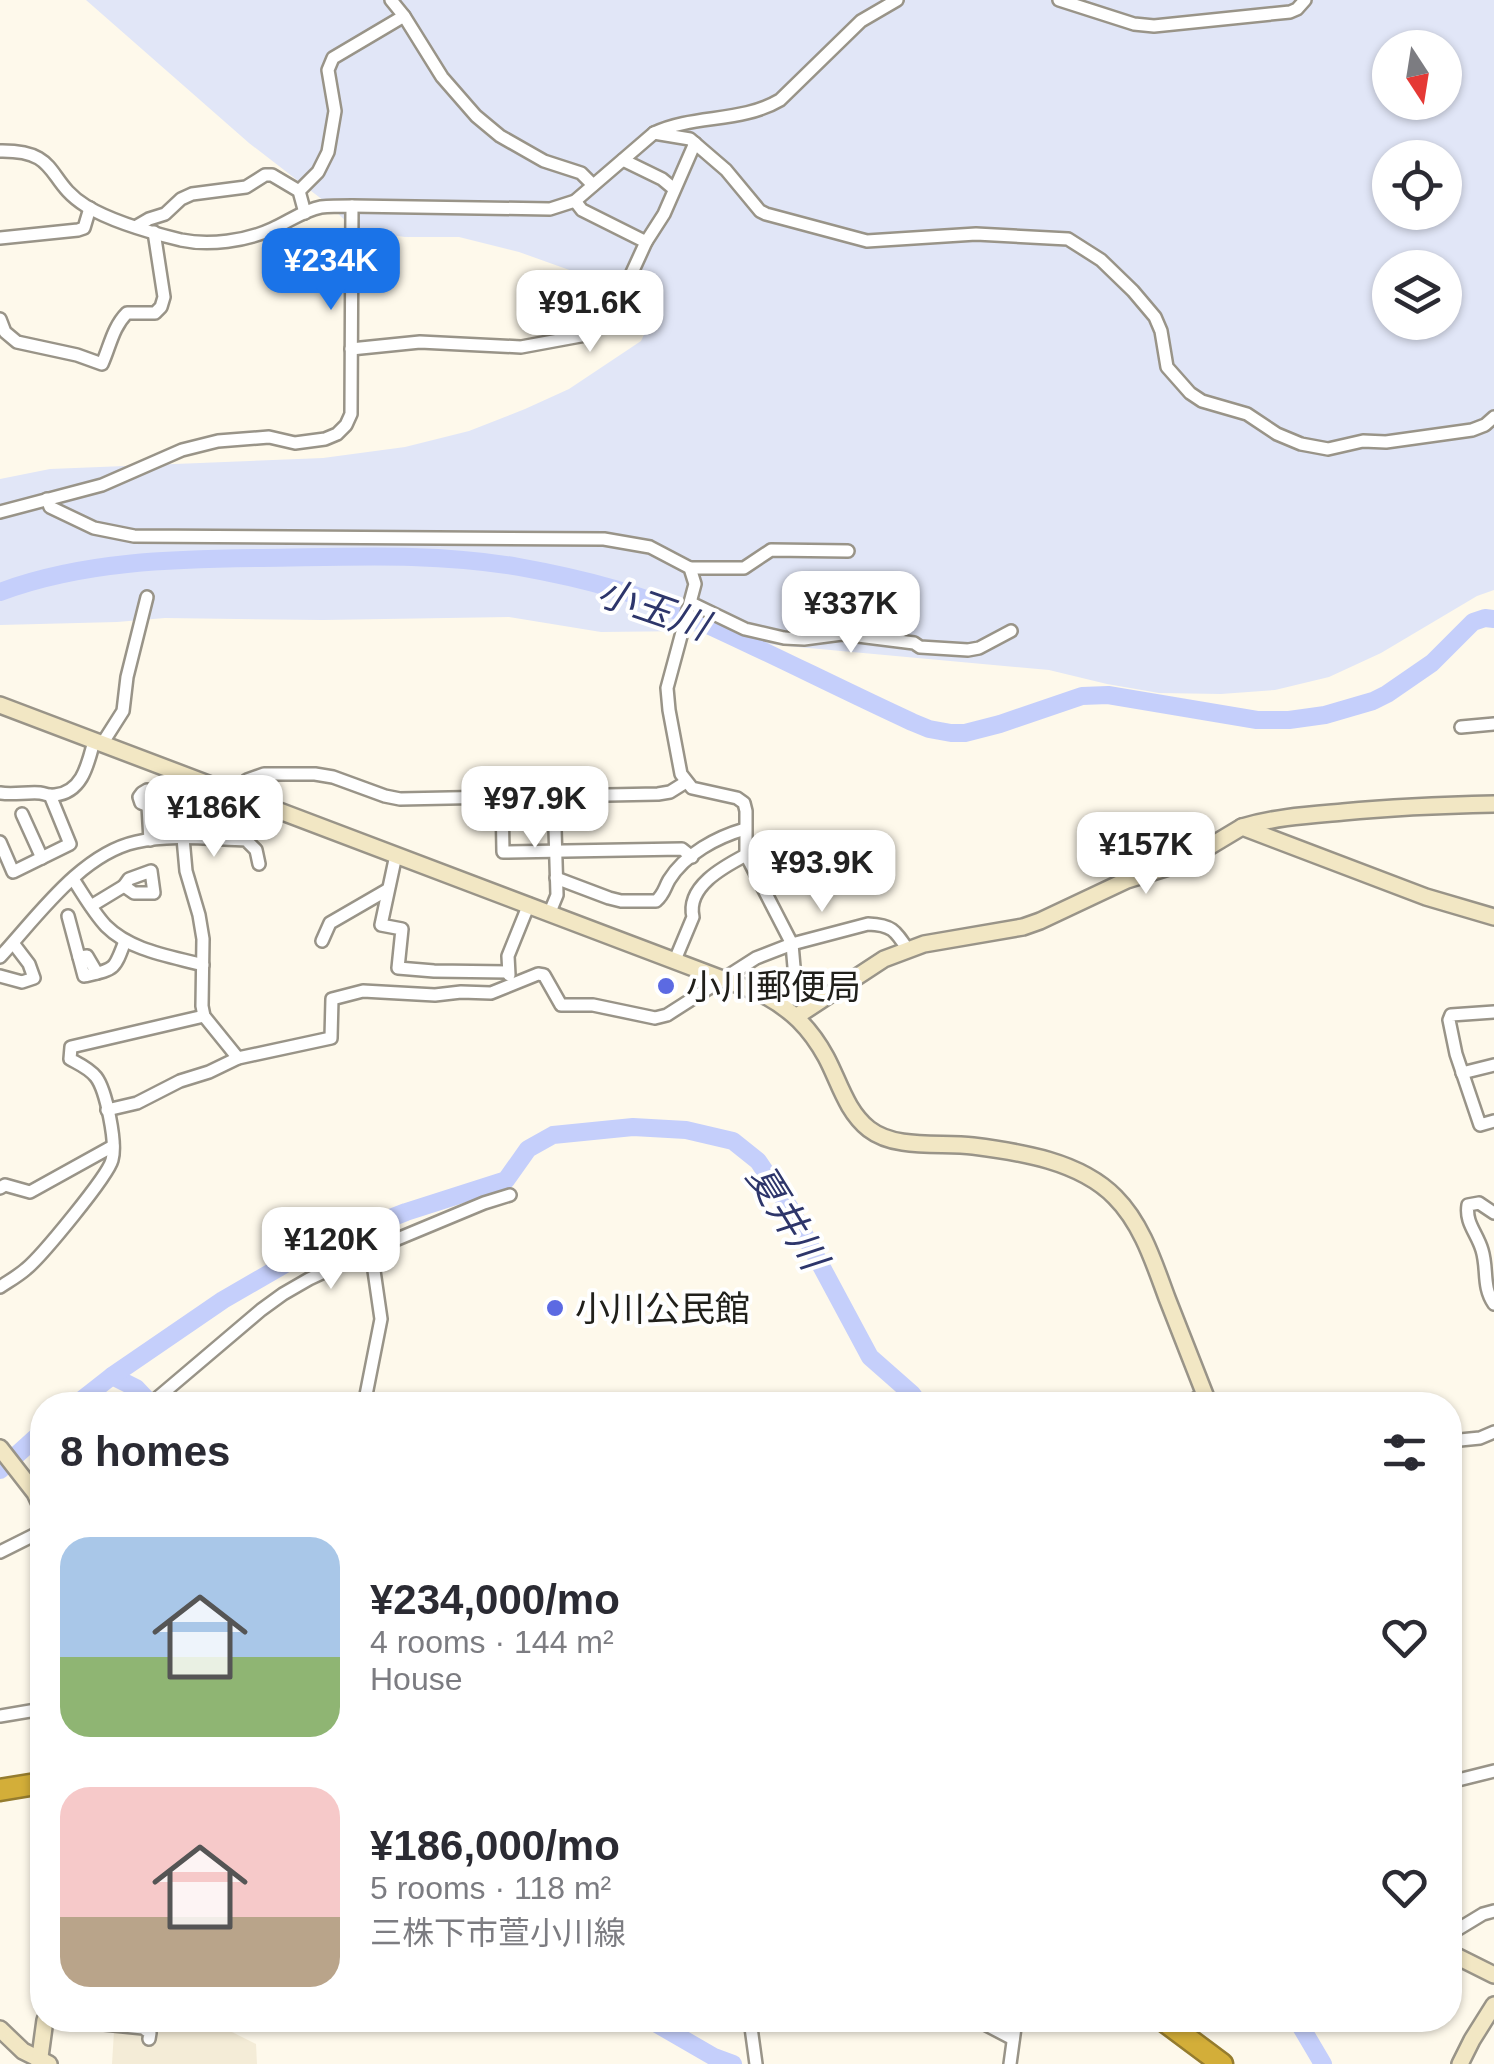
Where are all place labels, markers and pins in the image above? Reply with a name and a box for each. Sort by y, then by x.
pin: ¥234K [261,228,401,313]
pin: ¥91.6K [509,270,671,355]
pin: ¥337K [781,571,921,656]
pin: ¥97.9K [454,766,616,851]
pin: ¥186K [144,775,284,860]
pin: ¥157K [1076,812,1216,897]
pin: ¥93.9K [741,830,903,915]
place label: 小川郵便局 [686,967,861,1006]
marker: 小川郵便局 [655,975,677,997]
pin: ¥120K [261,1207,401,1292]
place label: 小川公民館 [575,1289,750,1328]
marker: 小川公民館 [544,1297,566,1319]

